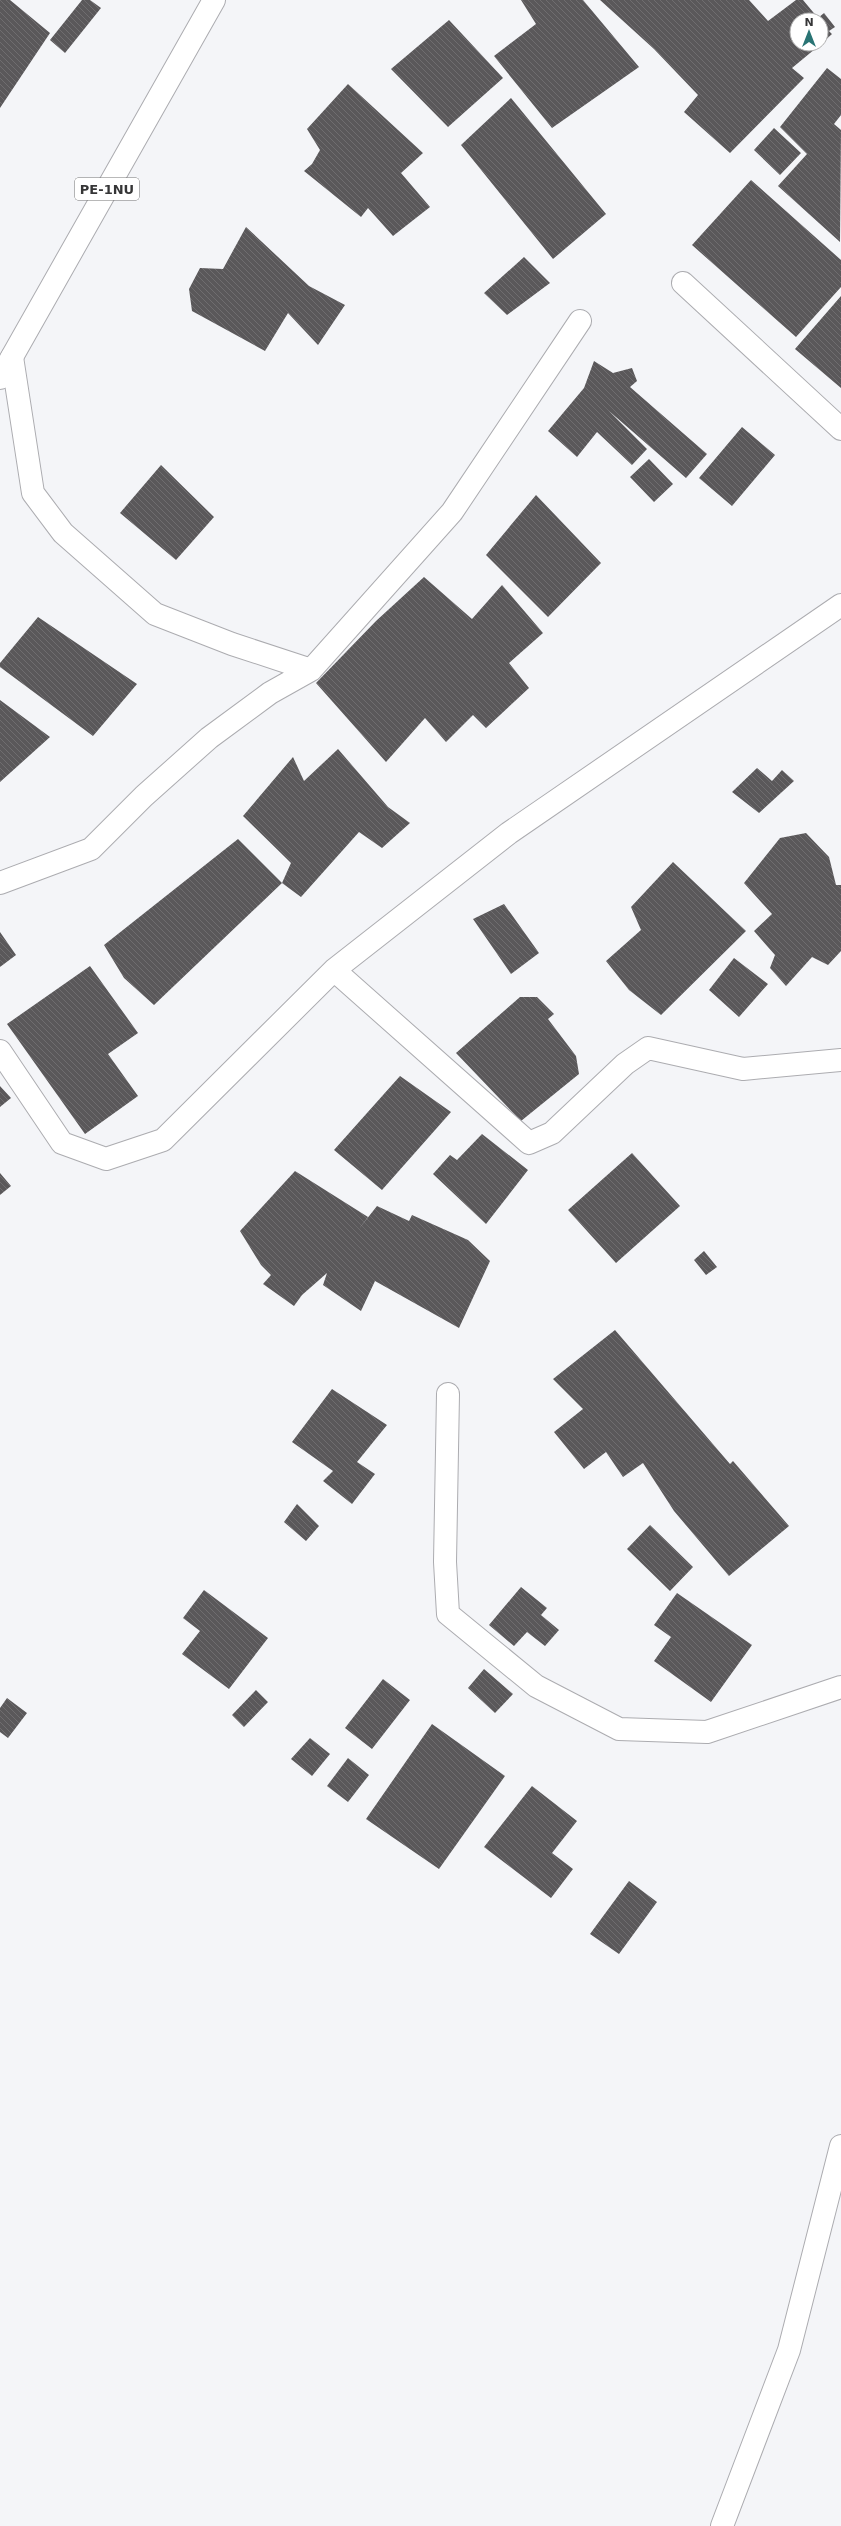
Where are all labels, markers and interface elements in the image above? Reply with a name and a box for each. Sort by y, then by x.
north arrow [789,12,829,52]
text: N [804,16,814,29]
road number: PE-1NU [75,178,139,200]

